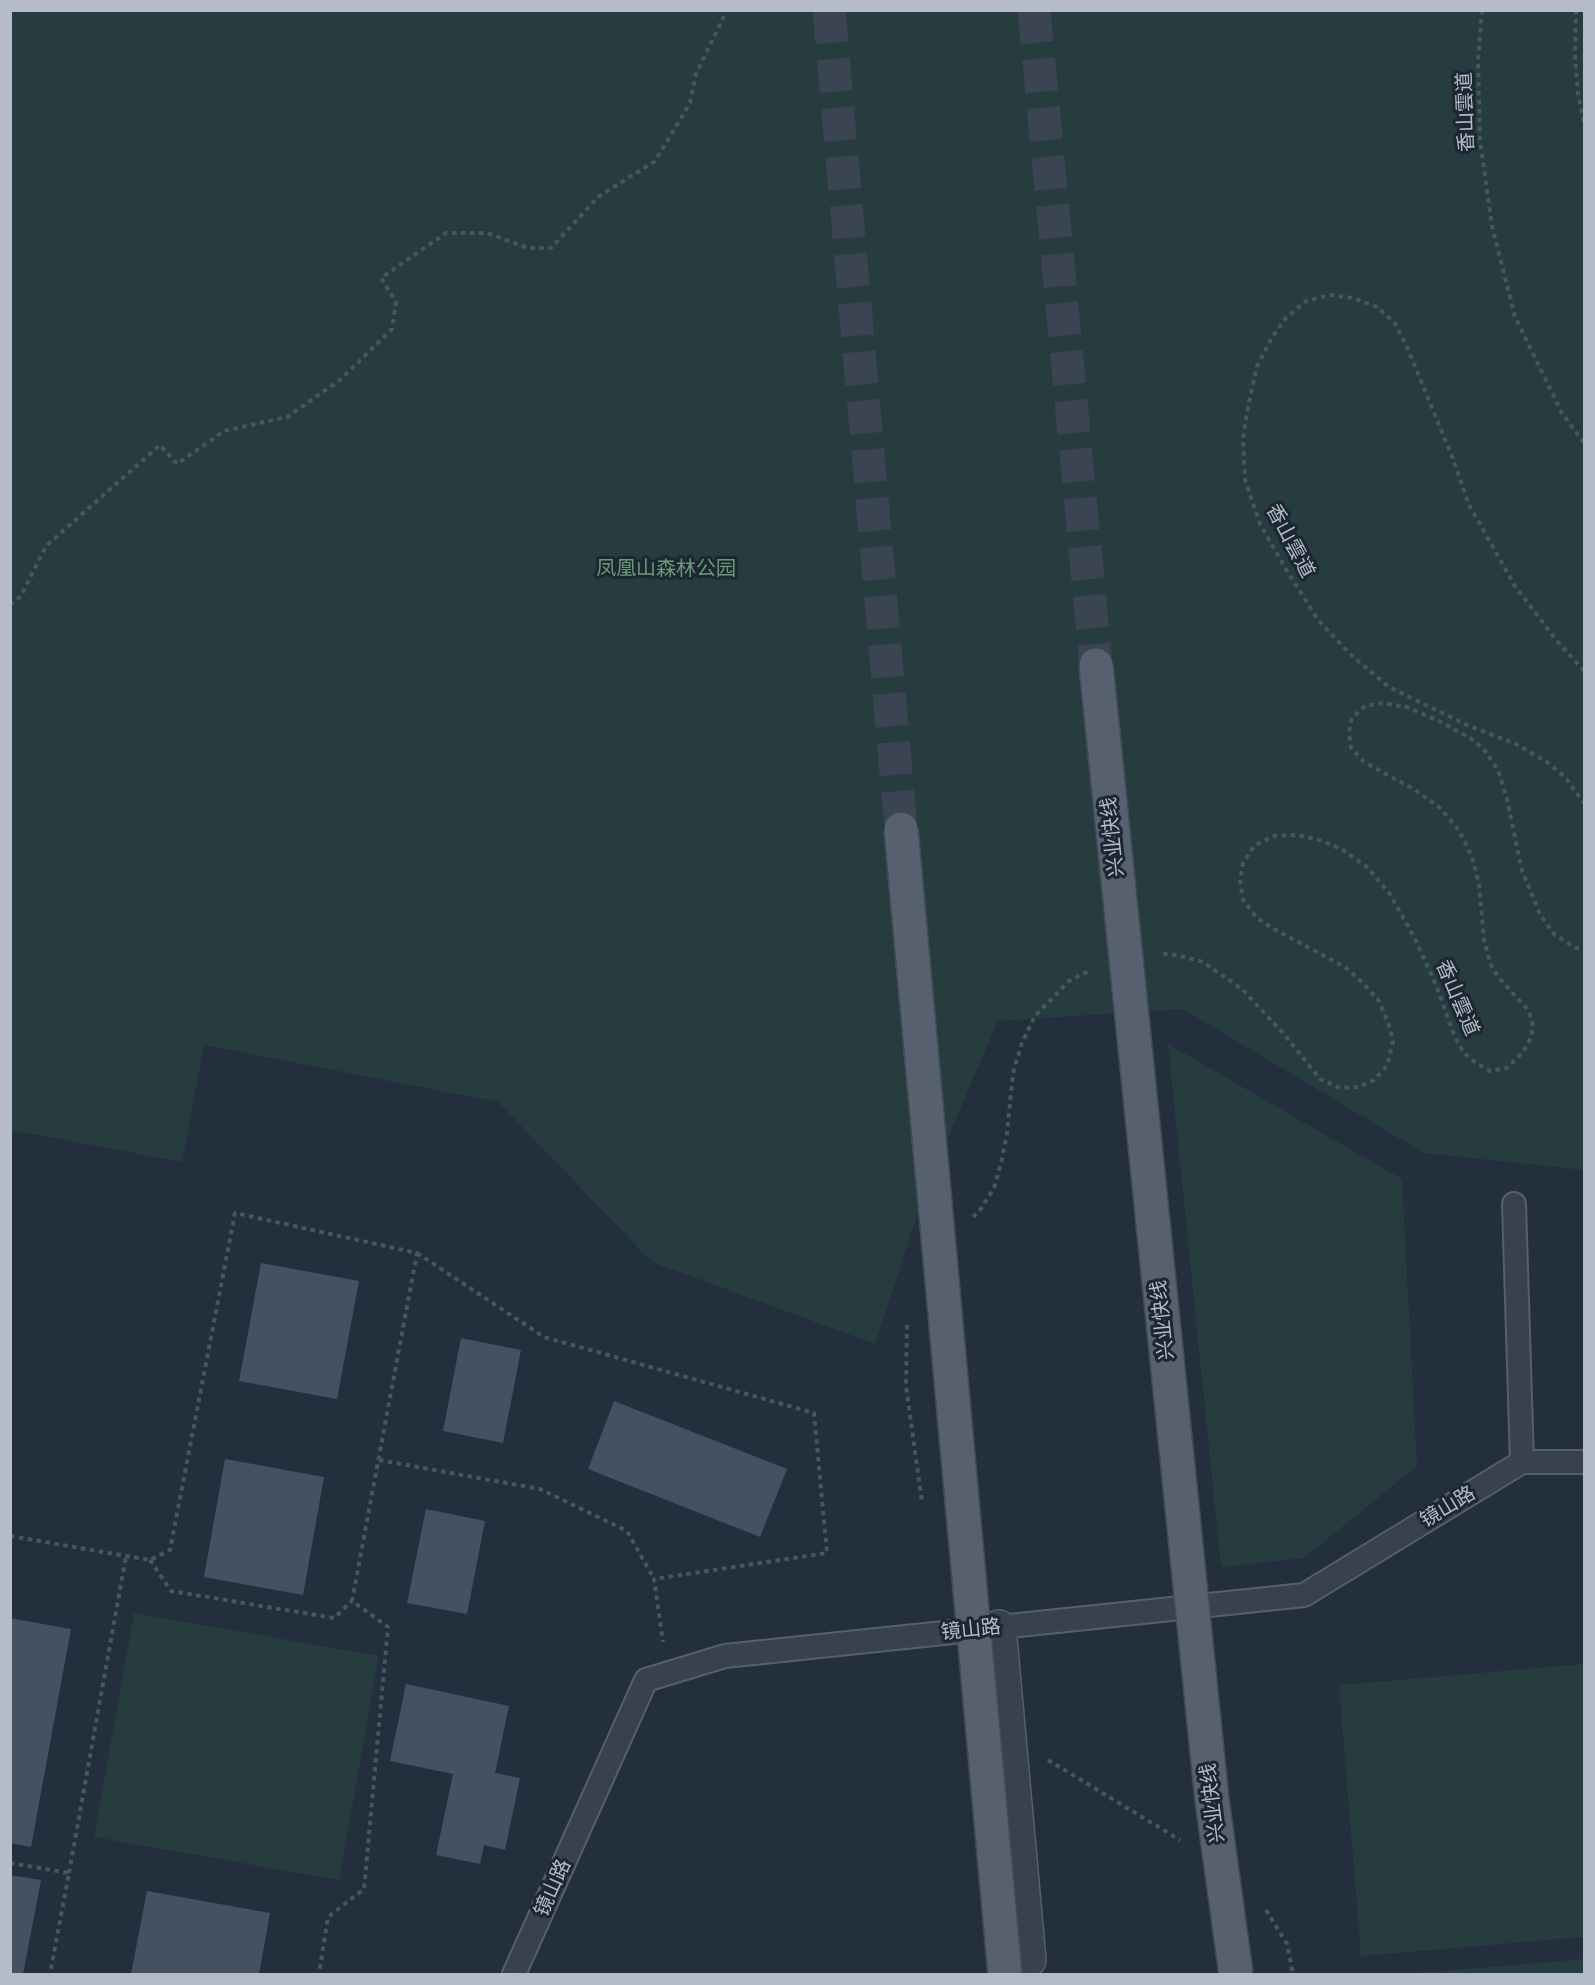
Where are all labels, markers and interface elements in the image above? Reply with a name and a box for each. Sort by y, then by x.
street label: 香山雲道 [1453,72,1479,152]
street label: 香山雲道 [1261,500,1319,582]
park label: 凤凰山森林公园 [596,557,736,581]
street label: 兴业快线 [1097,796,1129,878]
street label: 香山雲道 [1430,956,1484,1040]
street label: 兴业快线 [1147,1279,1179,1361]
street label: 镜山路 [1416,1481,1480,1533]
street label: 镜山路 [940,1615,1002,1645]
street label: 兴业快线 [1196,1762,1230,1844]
street label: 镜山路 [530,1856,576,1920]

